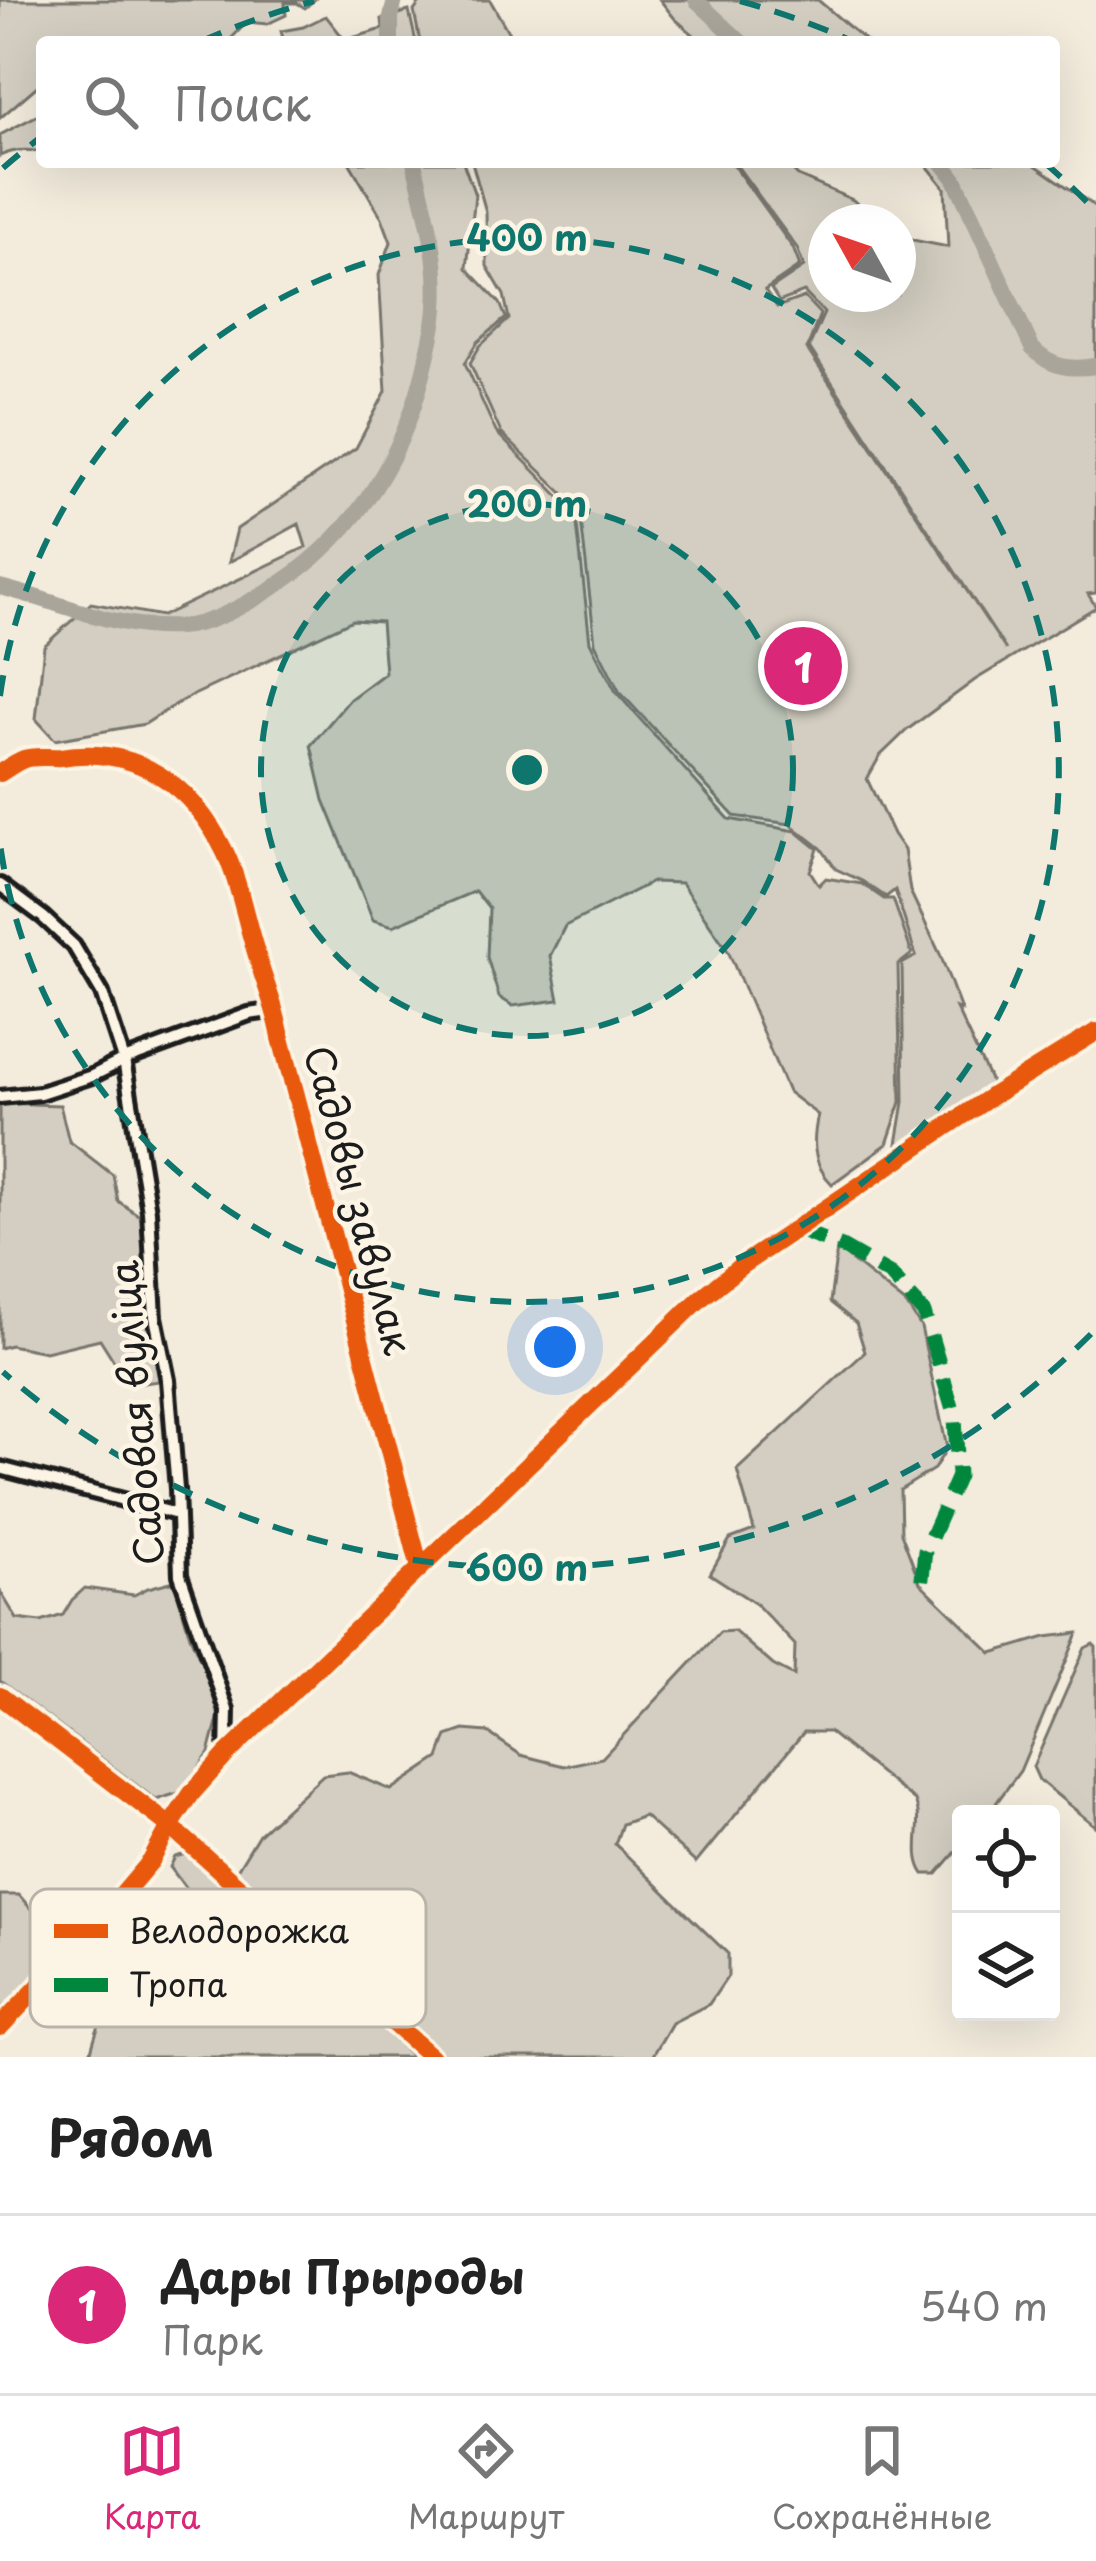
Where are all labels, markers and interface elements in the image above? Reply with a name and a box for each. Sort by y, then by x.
search box [36,36,1060,168]
text: Поиск [174,68,311,136]
icon: search [78,69,144,135]
north arrow [808,204,916,312]
text: 400 m [466,209,588,263]
text: 200 m [467,475,587,529]
pin: 1 [764,621,842,711]
centre of rings [506,749,548,791]
street label: Садовы завулак [291,1038,430,1361]
street label: Садовая вуліца [92,1258,177,1568]
your location [525,1317,585,1377]
text: 600 m [466,1539,588,1593]
map controls [952,1805,1060,2021]
button: locate [952,1805,1060,1913]
legend [30,1889,426,2027]
text: Велодорожка [129,1904,349,1954]
button: layers [952,1913,1060,2021]
text: Тропа [129,1958,228,2008]
text: Рядом [48,2097,214,2174]
text: Дары Прыроды [162,2241,525,2309]
text: 1 [78,2275,96,2334]
text: 540 m [919,2275,1048,2334]
text: Парк [162,2309,263,2368]
tab: Карта [104,2418,201,2540]
tab: Маршрут [408,2418,564,2540]
tab: Сохранённые [772,2418,992,2540]

